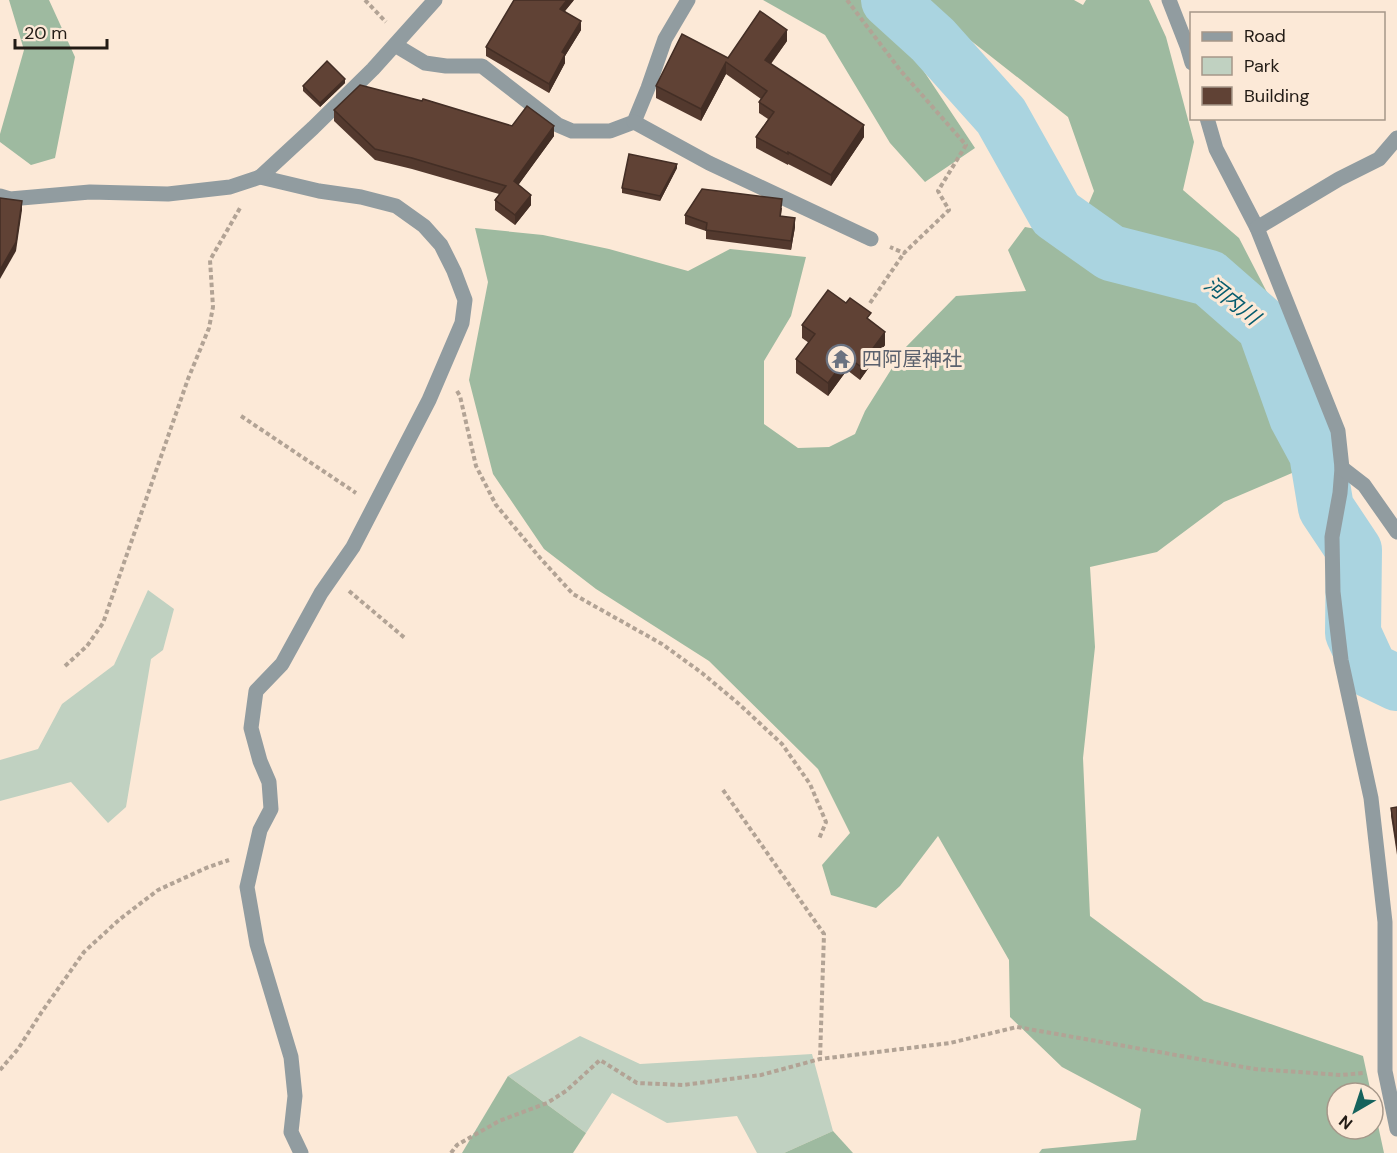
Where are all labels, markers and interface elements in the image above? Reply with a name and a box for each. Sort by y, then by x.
scale bar [15,12,106,50]
legend [1190,12,1385,120]
text: 20 m [24,21,67,45]
text: Road [1244,24,1286,48]
text: Park [1244,54,1280,78]
text: Building [1244,84,1309,108]
water label: 河内川 [1199,271,1267,333]
temple icon: 四阿屋神社 [825,343,857,375]
place label: 四阿屋神社 [862,346,962,372]
north arrow [1325,1081,1385,1141]
text: N [1335,1110,1357,1134]

